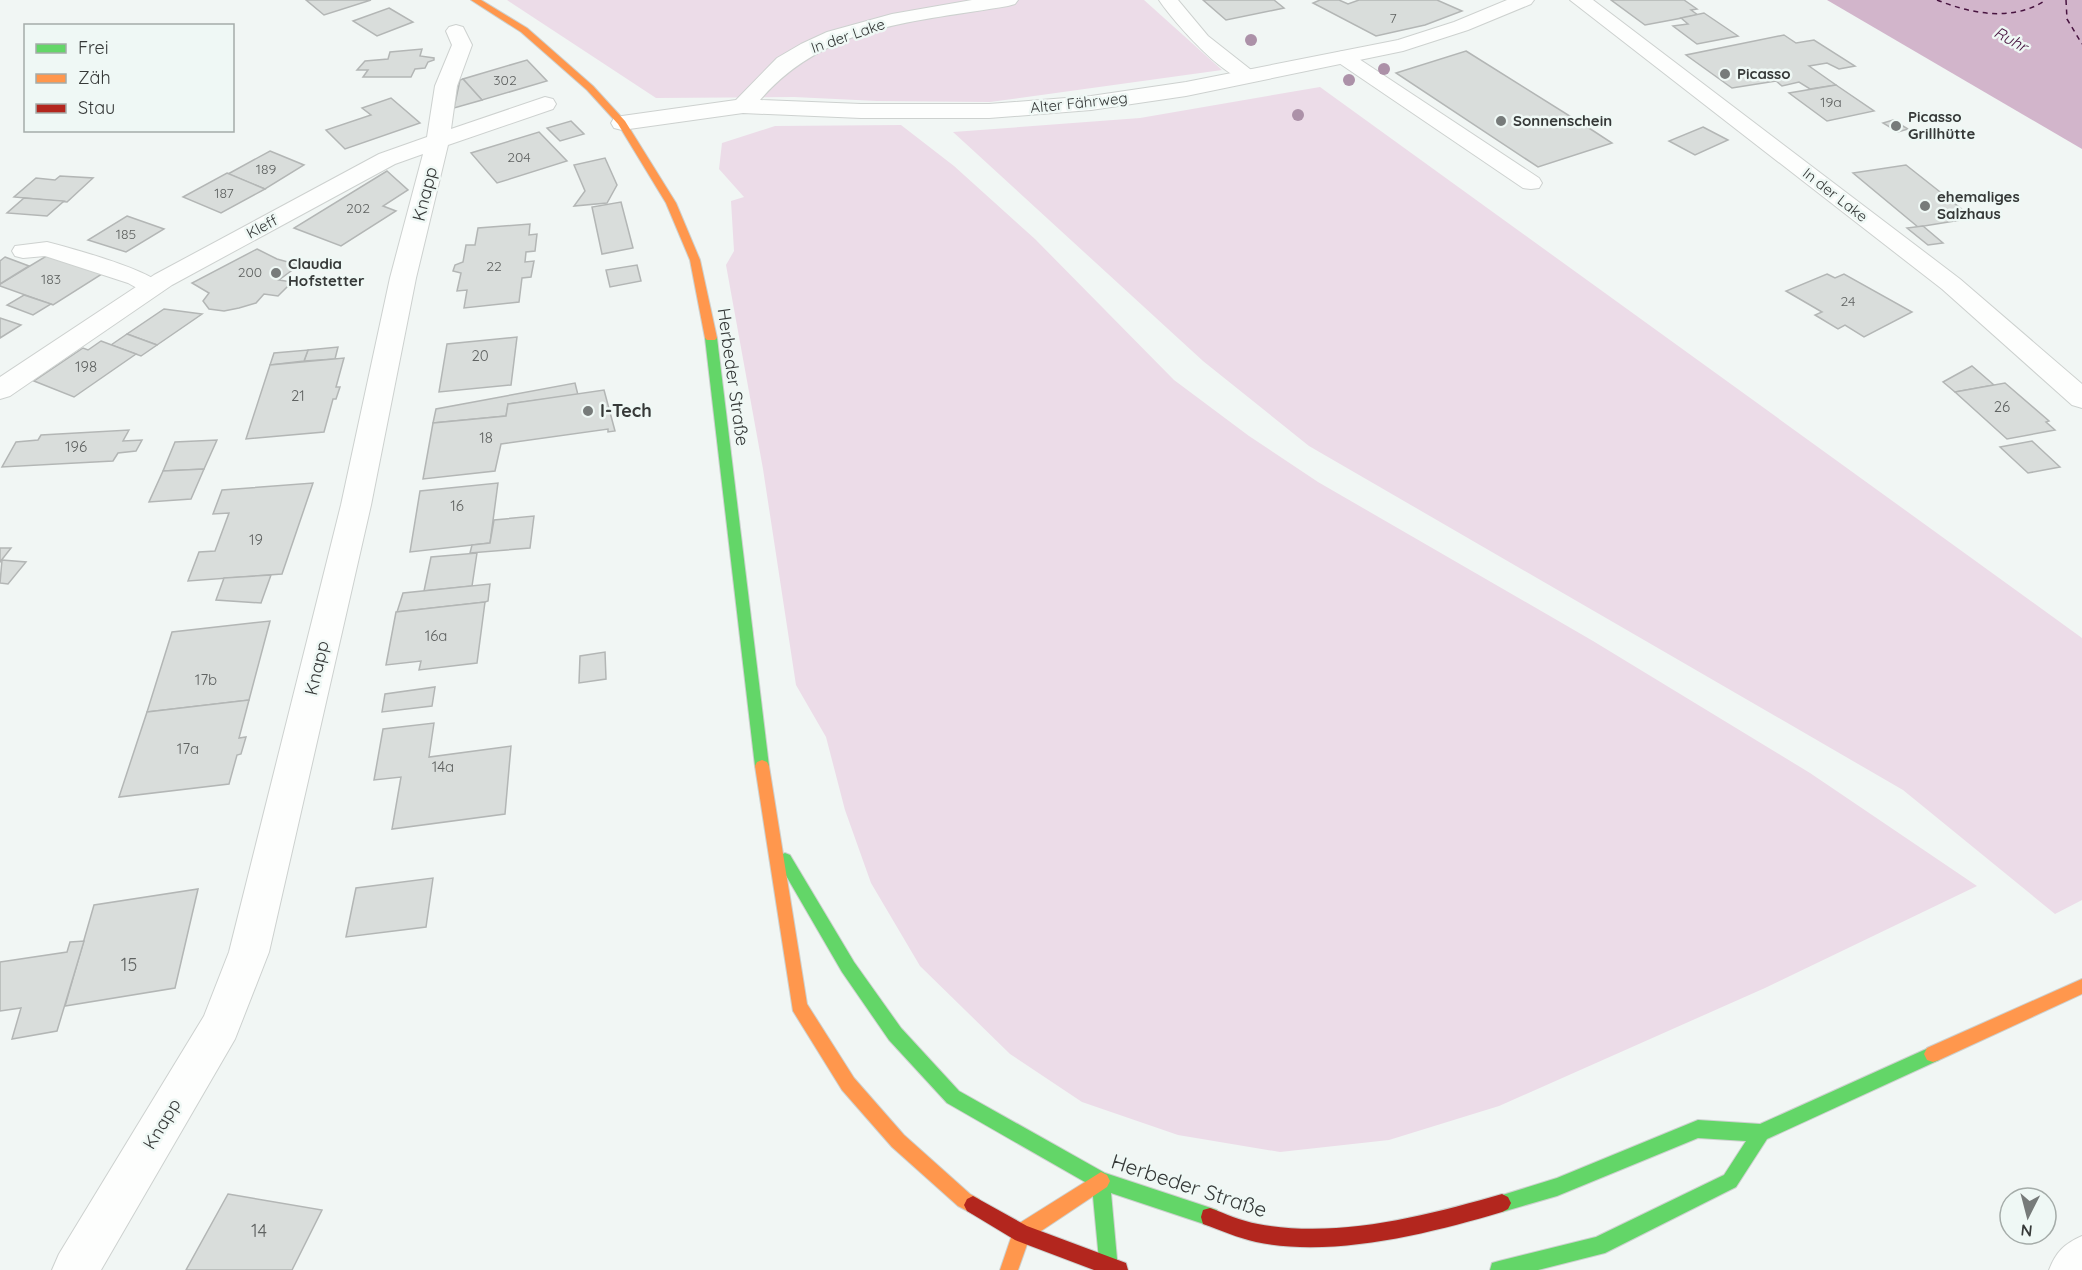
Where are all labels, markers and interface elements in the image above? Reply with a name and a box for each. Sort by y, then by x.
house number: 7 [1389,9,1397,27]
street label: In der Lake [808,14,887,57]
water label: Ruhr [1991,22,2033,57]
legend [24,24,234,132]
text: Frei [78,36,109,59]
place label: Picasso [1737,64,1791,83]
text: Zäh [78,66,111,89]
marker: Picasso [1718,67,1732,81]
house number: 302 [493,71,517,89]
street label: Alter Fährweg [1029,88,1129,117]
house number: 19a [1820,93,1842,111]
text: Stau [78,96,115,119]
place label: Picasso Grillhütte [1908,107,1975,143]
place label: Sonnenschein [1513,111,1612,130]
marker: Sonnenschein [1494,114,1508,128]
marker: Picasso Grillhütte [1889,119,1903,133]
house number: 204 [507,148,531,166]
house number: 189 [256,160,276,178]
street label: In der Lake [1799,163,1872,226]
street label: Knapp [407,164,442,223]
house number: 187 [214,184,234,202]
place label: ehemaliges Salzhaus [1937,187,2020,223]
house number: 202 [346,199,370,217]
marker: ehemaliges Salzhaus [1918,199,1932,213]
street label: Kleff [243,210,281,243]
house number: 185 [116,225,136,243]
place label: Claudia Hofstetter [288,254,365,290]
house number: 22 [486,257,502,275]
house number: 200 [238,263,262,281]
marker: Claudia Hofstetter [269,266,283,280]
house number: 183 [41,270,61,288]
house number: 24 [1841,292,1855,310]
street label: Herbeder Straße [712,307,755,447]
house number: 20 [471,346,489,365]
house number: 198 [75,357,97,376]
house number: 21 [291,386,305,405]
house number: 26 [1994,397,2010,416]
place label: I-Tech [600,399,652,422]
marker: I-Tech [581,404,595,418]
house number: 18 [479,428,493,447]
house number: 196 [65,437,87,456]
house number: 16 [450,496,464,515]
house number: 19 [249,530,263,549]
house number: 16a [425,626,447,645]
street label: Knapp [299,638,334,697]
house number: 17b [195,670,217,689]
house number: 17a [177,739,199,758]
house number: 14a [432,757,454,776]
house number: 15 [121,953,137,976]
street label: Knapp [138,1094,186,1153]
street label: Herbeder Straße [1108,1148,1270,1222]
north arrow [1998,1186,2058,1246]
house number: 14 [251,1219,267,1242]
text: N [2020,1220,2033,1241]

